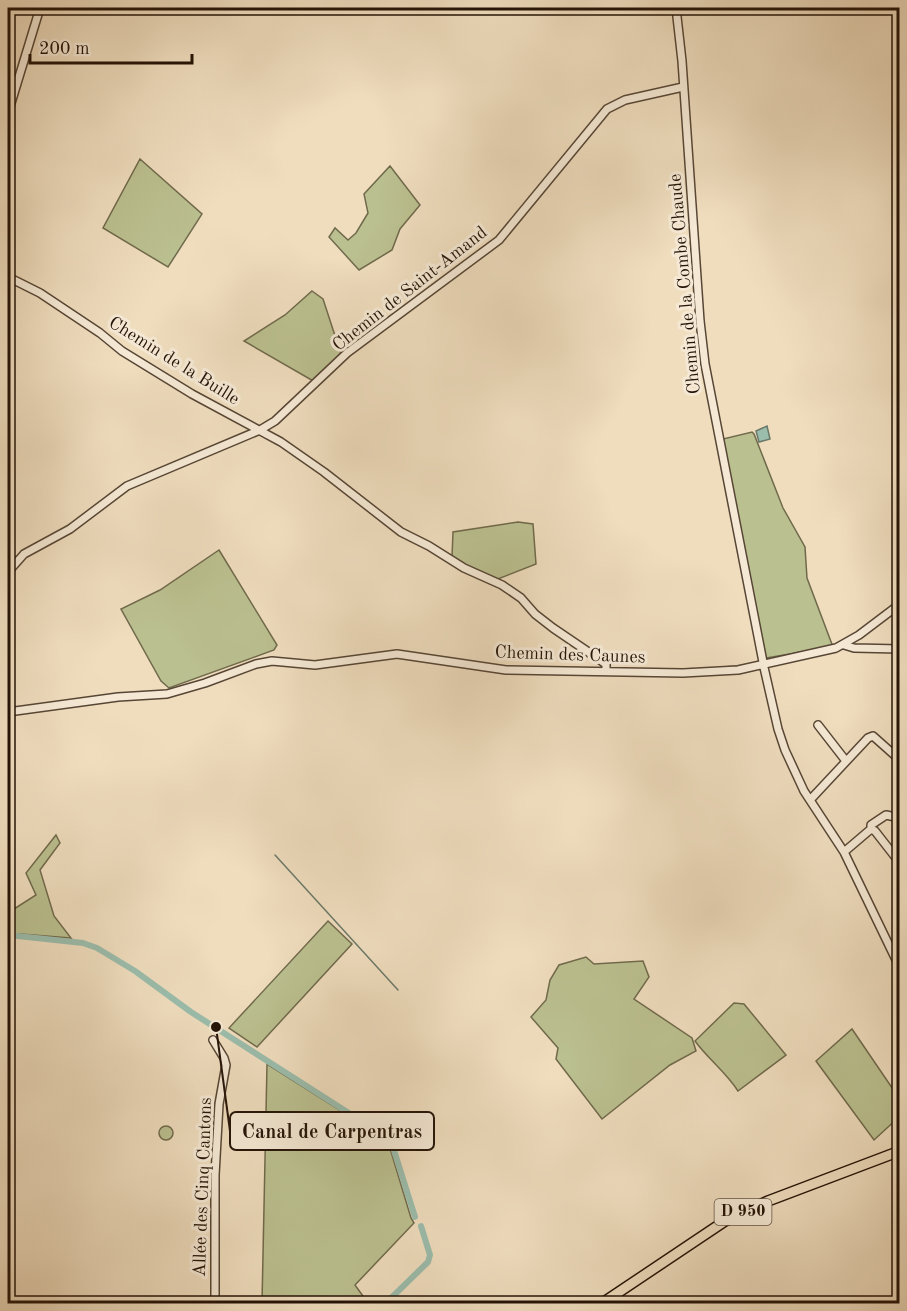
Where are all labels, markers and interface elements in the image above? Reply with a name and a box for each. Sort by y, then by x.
scale bar [30,27,192,65]
text: 200 m [39,40,90,58]
street label: Chemin de la Combe Chaude [666,173,704,395]
street label: Chemin de Saint-Amand [329,223,491,355]
street label: Chemin de la Buille [105,314,243,408]
street label: Chemin des Caunes [494,643,646,667]
street label: Allée des Cinq Cantons [191,1097,215,1277]
callout: Canal de Carpentras [230,1112,434,1150]
text: Canal de Carpentras [242,1123,422,1143]
road number: D 950 [714,1199,771,1225]

